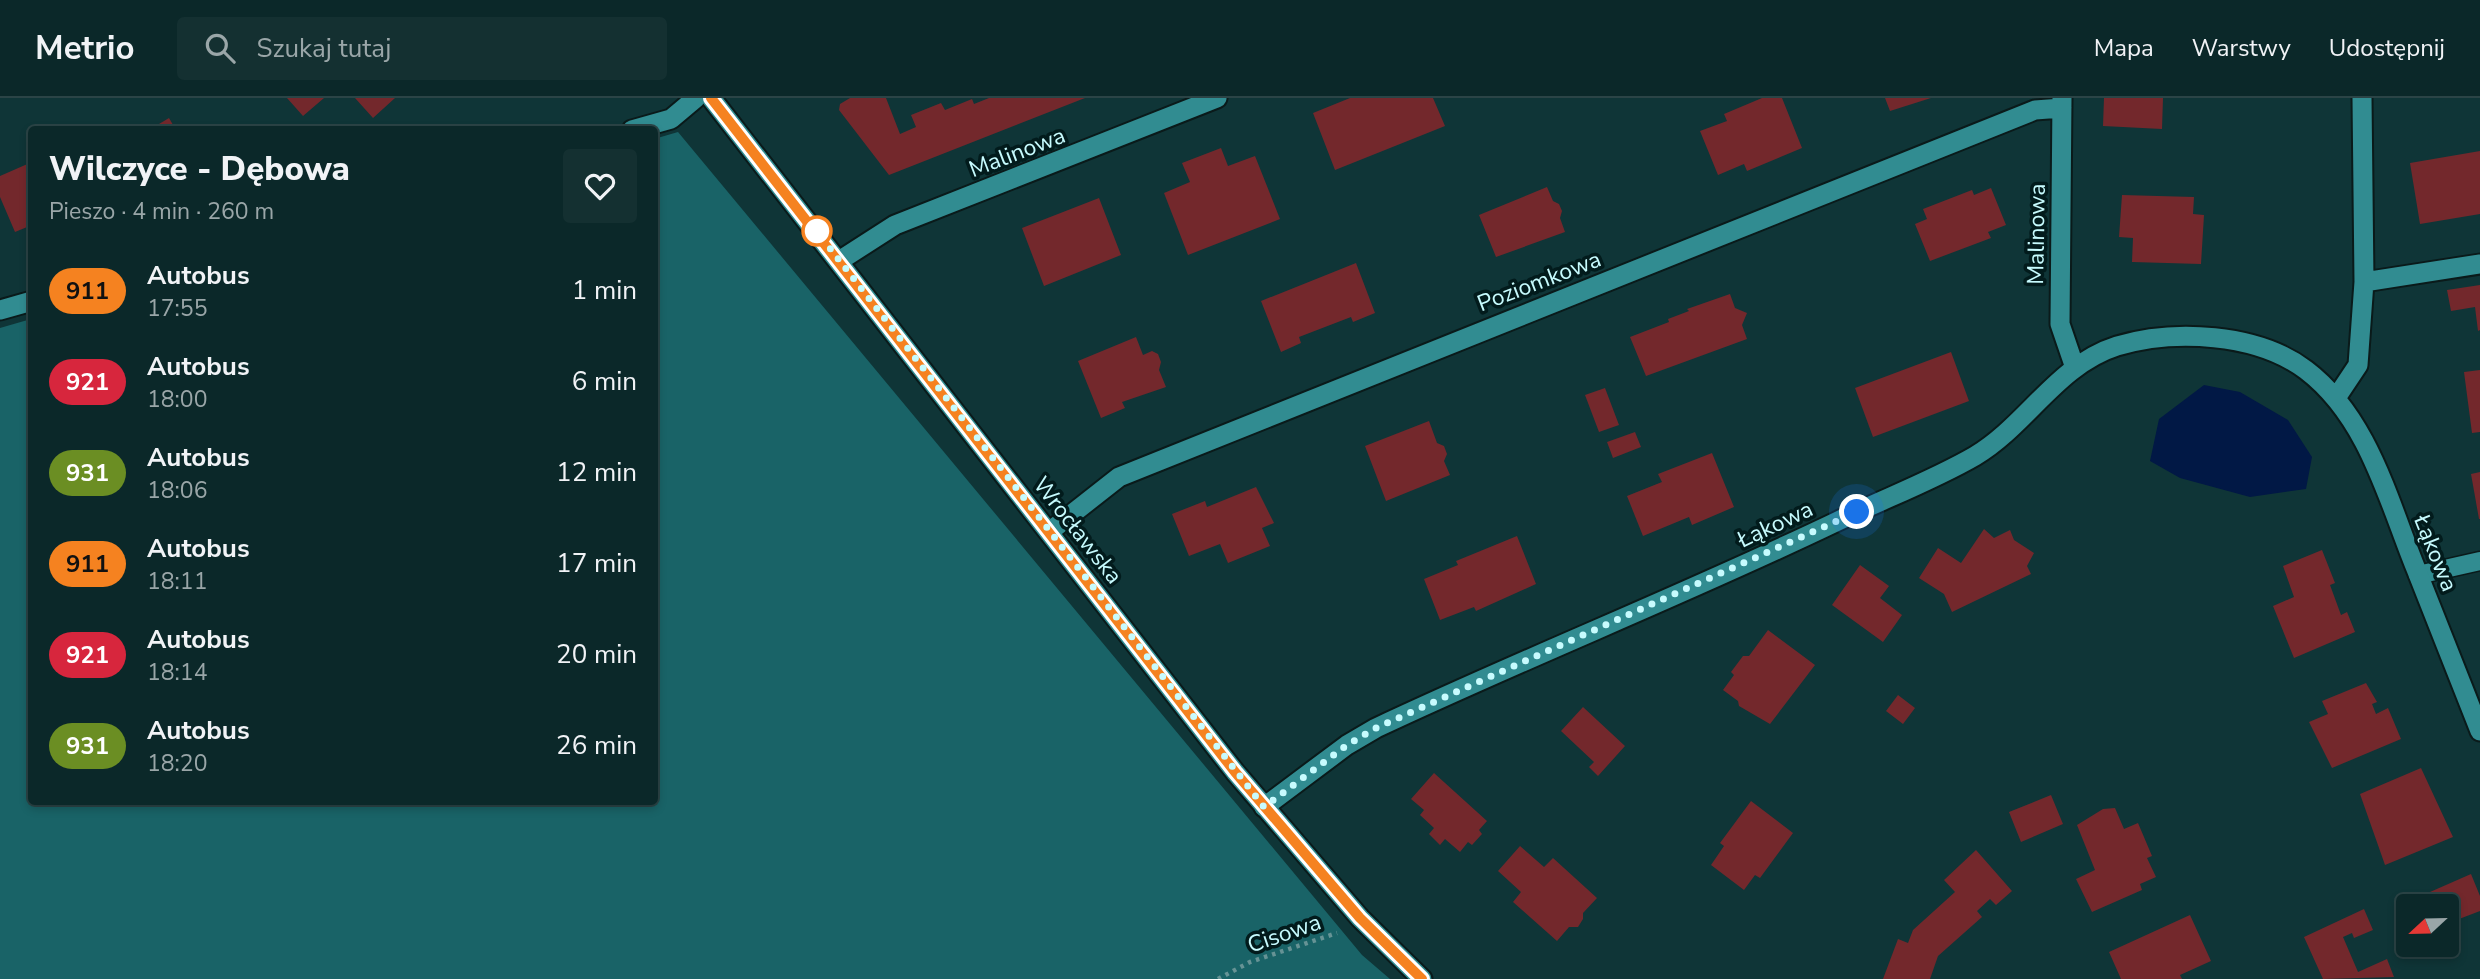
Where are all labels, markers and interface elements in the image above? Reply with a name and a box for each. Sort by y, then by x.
search box [177,17,667,80]
text: Metrio [35,26,135,71]
icon: search [201,29,239,67]
text: Szukaj tutaj [257,31,391,66]
text: Mapa [2094,32,2154,64]
text: Warstwy [2192,32,2291,64]
text: Udostępnij [2329,32,2445,64]
street label: Malinowa [964,120,1070,185]
text: Wilczyce - Dębowa [49,147,350,192]
button: heart [563,149,637,223]
street label: Malinowa [2020,183,2053,285]
text: Pieszo · 4 min · 260 m [49,196,274,227]
unlabelled marker [802,216,832,246]
street label: Poziomkowa [1473,244,1606,319]
text: Autobus [147,258,250,293]
text: 1 min [572,273,637,308]
text: 911 [66,275,109,307]
text: 17:55 [147,293,207,324]
text: Autobus [147,349,250,384]
text: 6 min [572,364,637,399]
text: 921 [66,366,109,398]
text: 18:00 [147,384,207,415]
text: Autobus [147,440,250,475]
text: 12 min [556,455,637,490]
text: 931 [66,457,109,489]
street label: Wrocławska [1026,470,1129,590]
text: 18:06 [147,475,207,506]
street label: Łąkowa [1732,494,1818,556]
your location [1839,494,1874,529]
street label: Łąkowa [2406,509,2465,596]
text: Autobus [147,531,250,566]
text: 17 min [556,546,637,581]
text: 911 [66,548,109,580]
text: 18:11 [147,566,207,597]
text: Autobus [147,622,250,657]
text: 20 min [556,637,637,672]
text: 921 [66,639,109,671]
text: 18:14 [147,657,207,688]
text: Autobus [147,713,250,748]
text: 26 min [556,728,637,763]
text: 931 [66,730,109,762]
text: 18:20 [147,748,207,779]
north arrow [2396,894,2459,957]
map controls [2396,894,2459,957]
street label: Cisowa [1243,906,1325,960]

